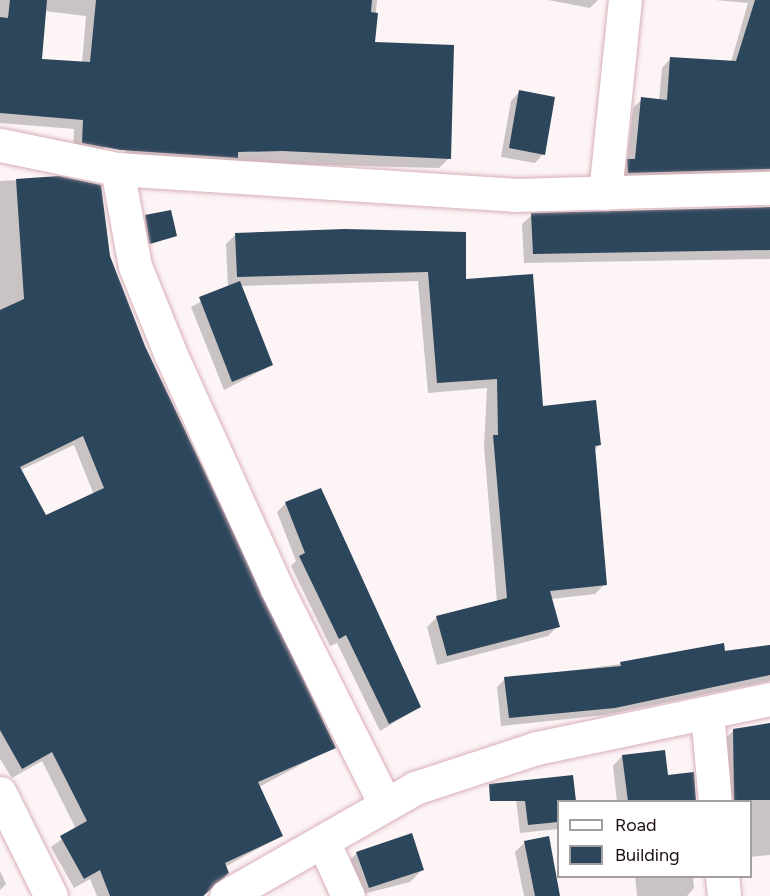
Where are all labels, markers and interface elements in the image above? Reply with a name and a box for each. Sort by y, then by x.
legend [557,800,752,878]
text: Road [615,814,656,836]
text: Building [615,844,680,866]

